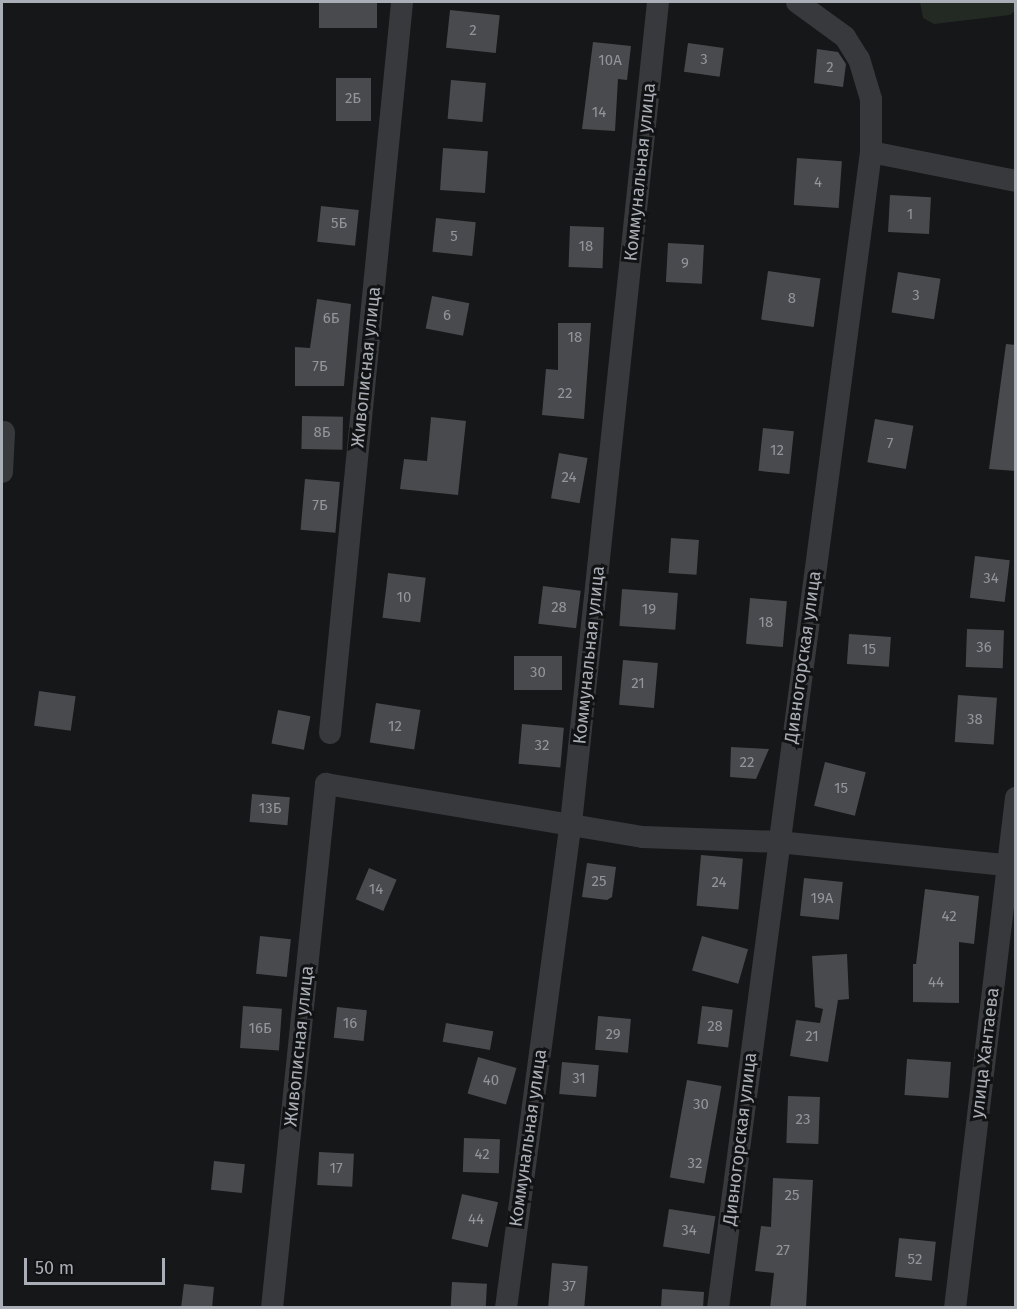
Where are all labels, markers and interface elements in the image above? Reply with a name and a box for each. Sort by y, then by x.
house number: 2 [469,22,477,40]
house number: 3 [700,51,708,69]
house number: 10А [598,52,622,70]
house number: 2 [826,59,834,77]
street label: Коммунальная улица [620,82,660,262]
house number: 2Б [345,90,361,108]
house number: 14 [592,104,606,122]
house number: 4 [814,174,822,192]
house number: 1 [907,206,913,224]
house number: 5Б [331,215,347,233]
house number: 5 [450,228,458,246]
house number: 18 [579,238,593,256]
house number: 9 [681,255,689,273]
street label: Живописная улица [347,286,385,448]
house number: 3 [912,287,920,305]
house number: 8 [788,290,796,308]
house number: 6 [443,307,451,325]
house number: 6Б [323,310,339,328]
house number: 18 [568,329,582,347]
house number: 7Б [312,358,328,376]
house number: 22 [558,385,572,403]
house number: 8Б [314,424,330,442]
house number: 7 [887,435,893,453]
house number: 12 [770,442,784,460]
house number: 24 [562,469,576,487]
house number: 7Б [312,497,328,515]
street label: Коммунальная улица [569,565,609,745]
street label: Дивногорская улица [780,569,826,745]
house number: 34 [983,570,999,588]
house number: 10 [397,589,411,607]
house number: 28 [551,599,567,617]
house number: 19 [642,601,656,619]
house number: 18 [759,614,773,632]
house number: 36 [976,639,992,657]
house number: 15 [862,641,876,659]
house number: 30 [530,664,546,682]
house number: 21 [631,675,645,693]
house number: 38 [967,711,983,729]
house number: 12 [388,718,402,736]
house number: 32 [535,737,549,755]
house number: 22 [740,754,754,772]
house number: 15 [834,780,848,798]
house number: 13Б [259,800,281,818]
house number: 25 [592,873,606,891]
house number: 24 [712,874,726,892]
house number: 14 [369,881,383,899]
house number: 19А [811,890,833,908]
house number: 42 [941,908,957,926]
street label: Живописная улица [280,965,318,1127]
house number: 44 [928,974,944,992]
street label: улица Хантаева [966,986,1004,1120]
house number: 16 [343,1015,357,1033]
house number: 28 [707,1018,723,1036]
house number: 16Б [248,1020,272,1038]
house number: 29 [605,1026,621,1044]
house number: 21 [805,1028,819,1046]
street label: Коммунальная улица [505,1048,551,1228]
street label: Дивногорская улица [719,1051,761,1227]
house number: 31 [572,1070,586,1088]
house number: 40 [483,1072,499,1090]
house number: 30 [693,1096,709,1114]
house number: 23 [796,1111,810,1129]
house number: 42 [474,1146,490,1164]
house number: 32 [688,1155,702,1173]
house number: 17 [329,1160,343,1178]
house number: 25 [785,1187,799,1205]
house number: 44 [468,1211,484,1229]
house number: 34 [681,1222,697,1240]
house number: 27 [776,1242,790,1260]
scale bar [27,1246,168,1284]
house number: 52 [908,1251,922,1269]
text: 50 m [35,1257,74,1279]
house number: 37 [562,1278,576,1296]

